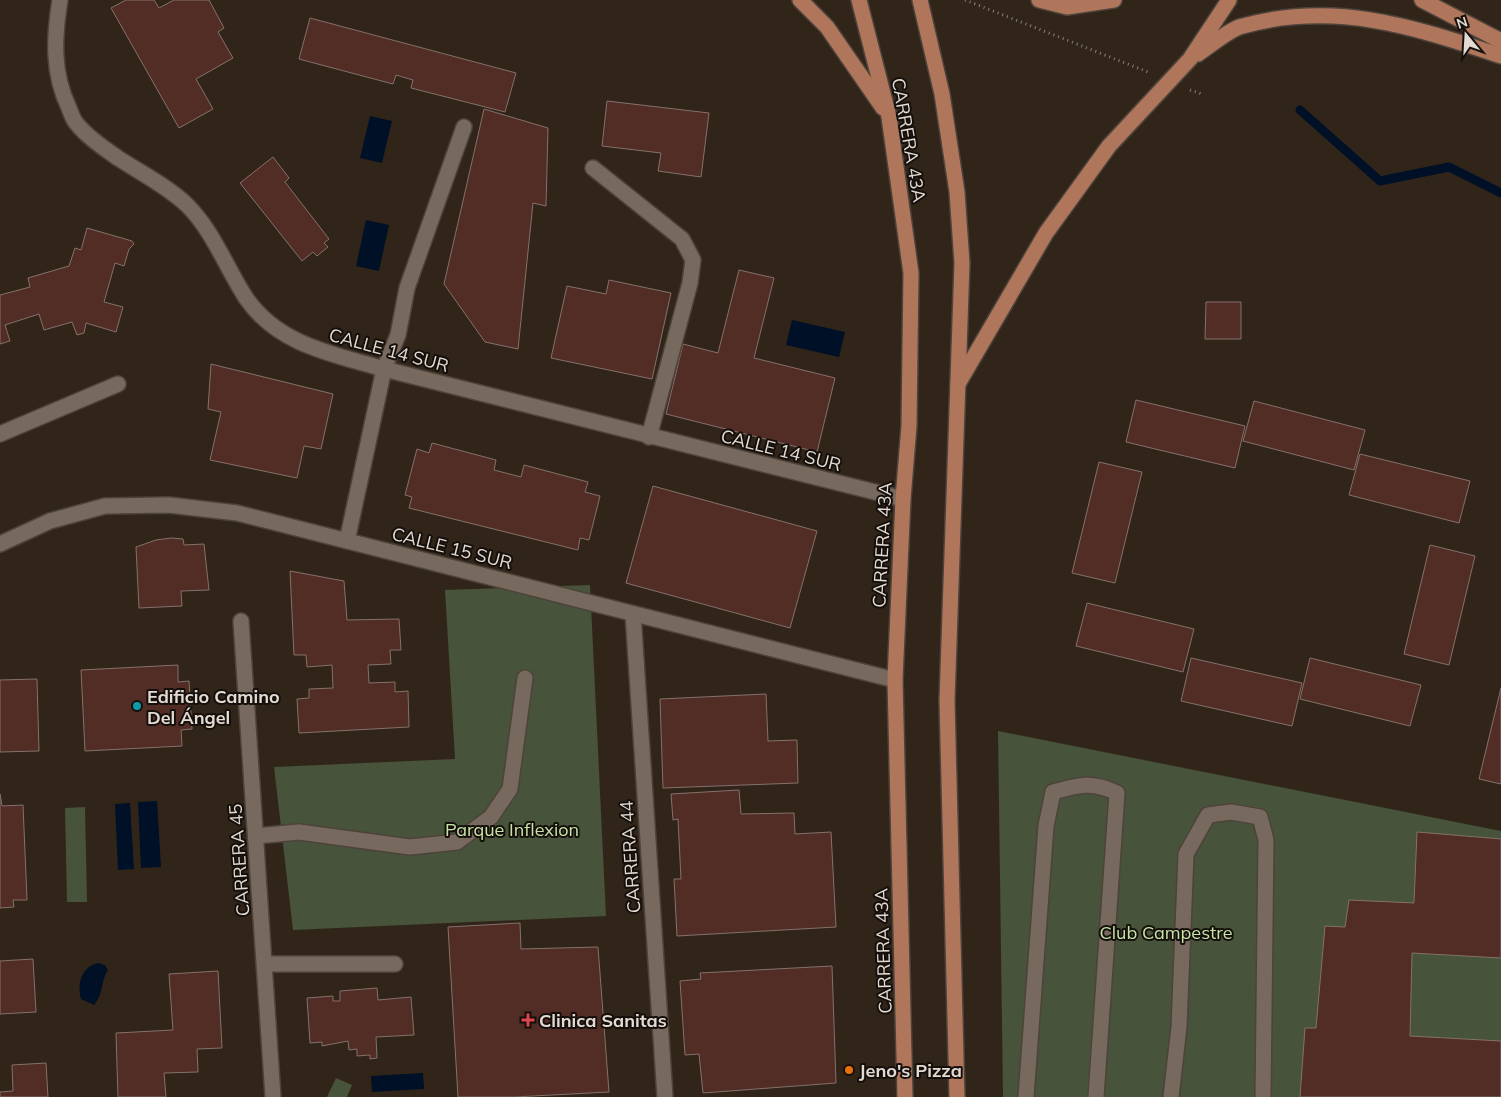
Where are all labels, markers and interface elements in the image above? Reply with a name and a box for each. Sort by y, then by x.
north arrow [1441,10,1491,60]
text: N [1454,12,1470,33]
street label: CARRERA 43A [887,76,931,204]
street label: CALLE 14 SUR [327,323,451,377]
street label: CALLE 14 SUR [718,424,844,476]
street label: CARRERA 43A [867,482,897,608]
street label: CALLE 15 SUR [389,522,515,574]
place label: Edificio Camino Del Ángel [147,685,280,729]
marker: Edificio Camino Del Ángel [131,700,143,712]
street label: CARRERA 44 [615,800,645,914]
street label: CARRERA 45 [224,803,254,917]
park label: Parque Inflexion [445,818,579,841]
street label: CARRERA 43A [869,888,897,1014]
park label: Club Campestre [1099,921,1233,944]
place label: Clinica Sanitas [539,1009,667,1032]
marker: Clinica Sanitas [521,1013,535,1027]
place label: Jeno's Pizza [859,1059,962,1082]
marker: Jeno's Pizza [843,1064,855,1076]

